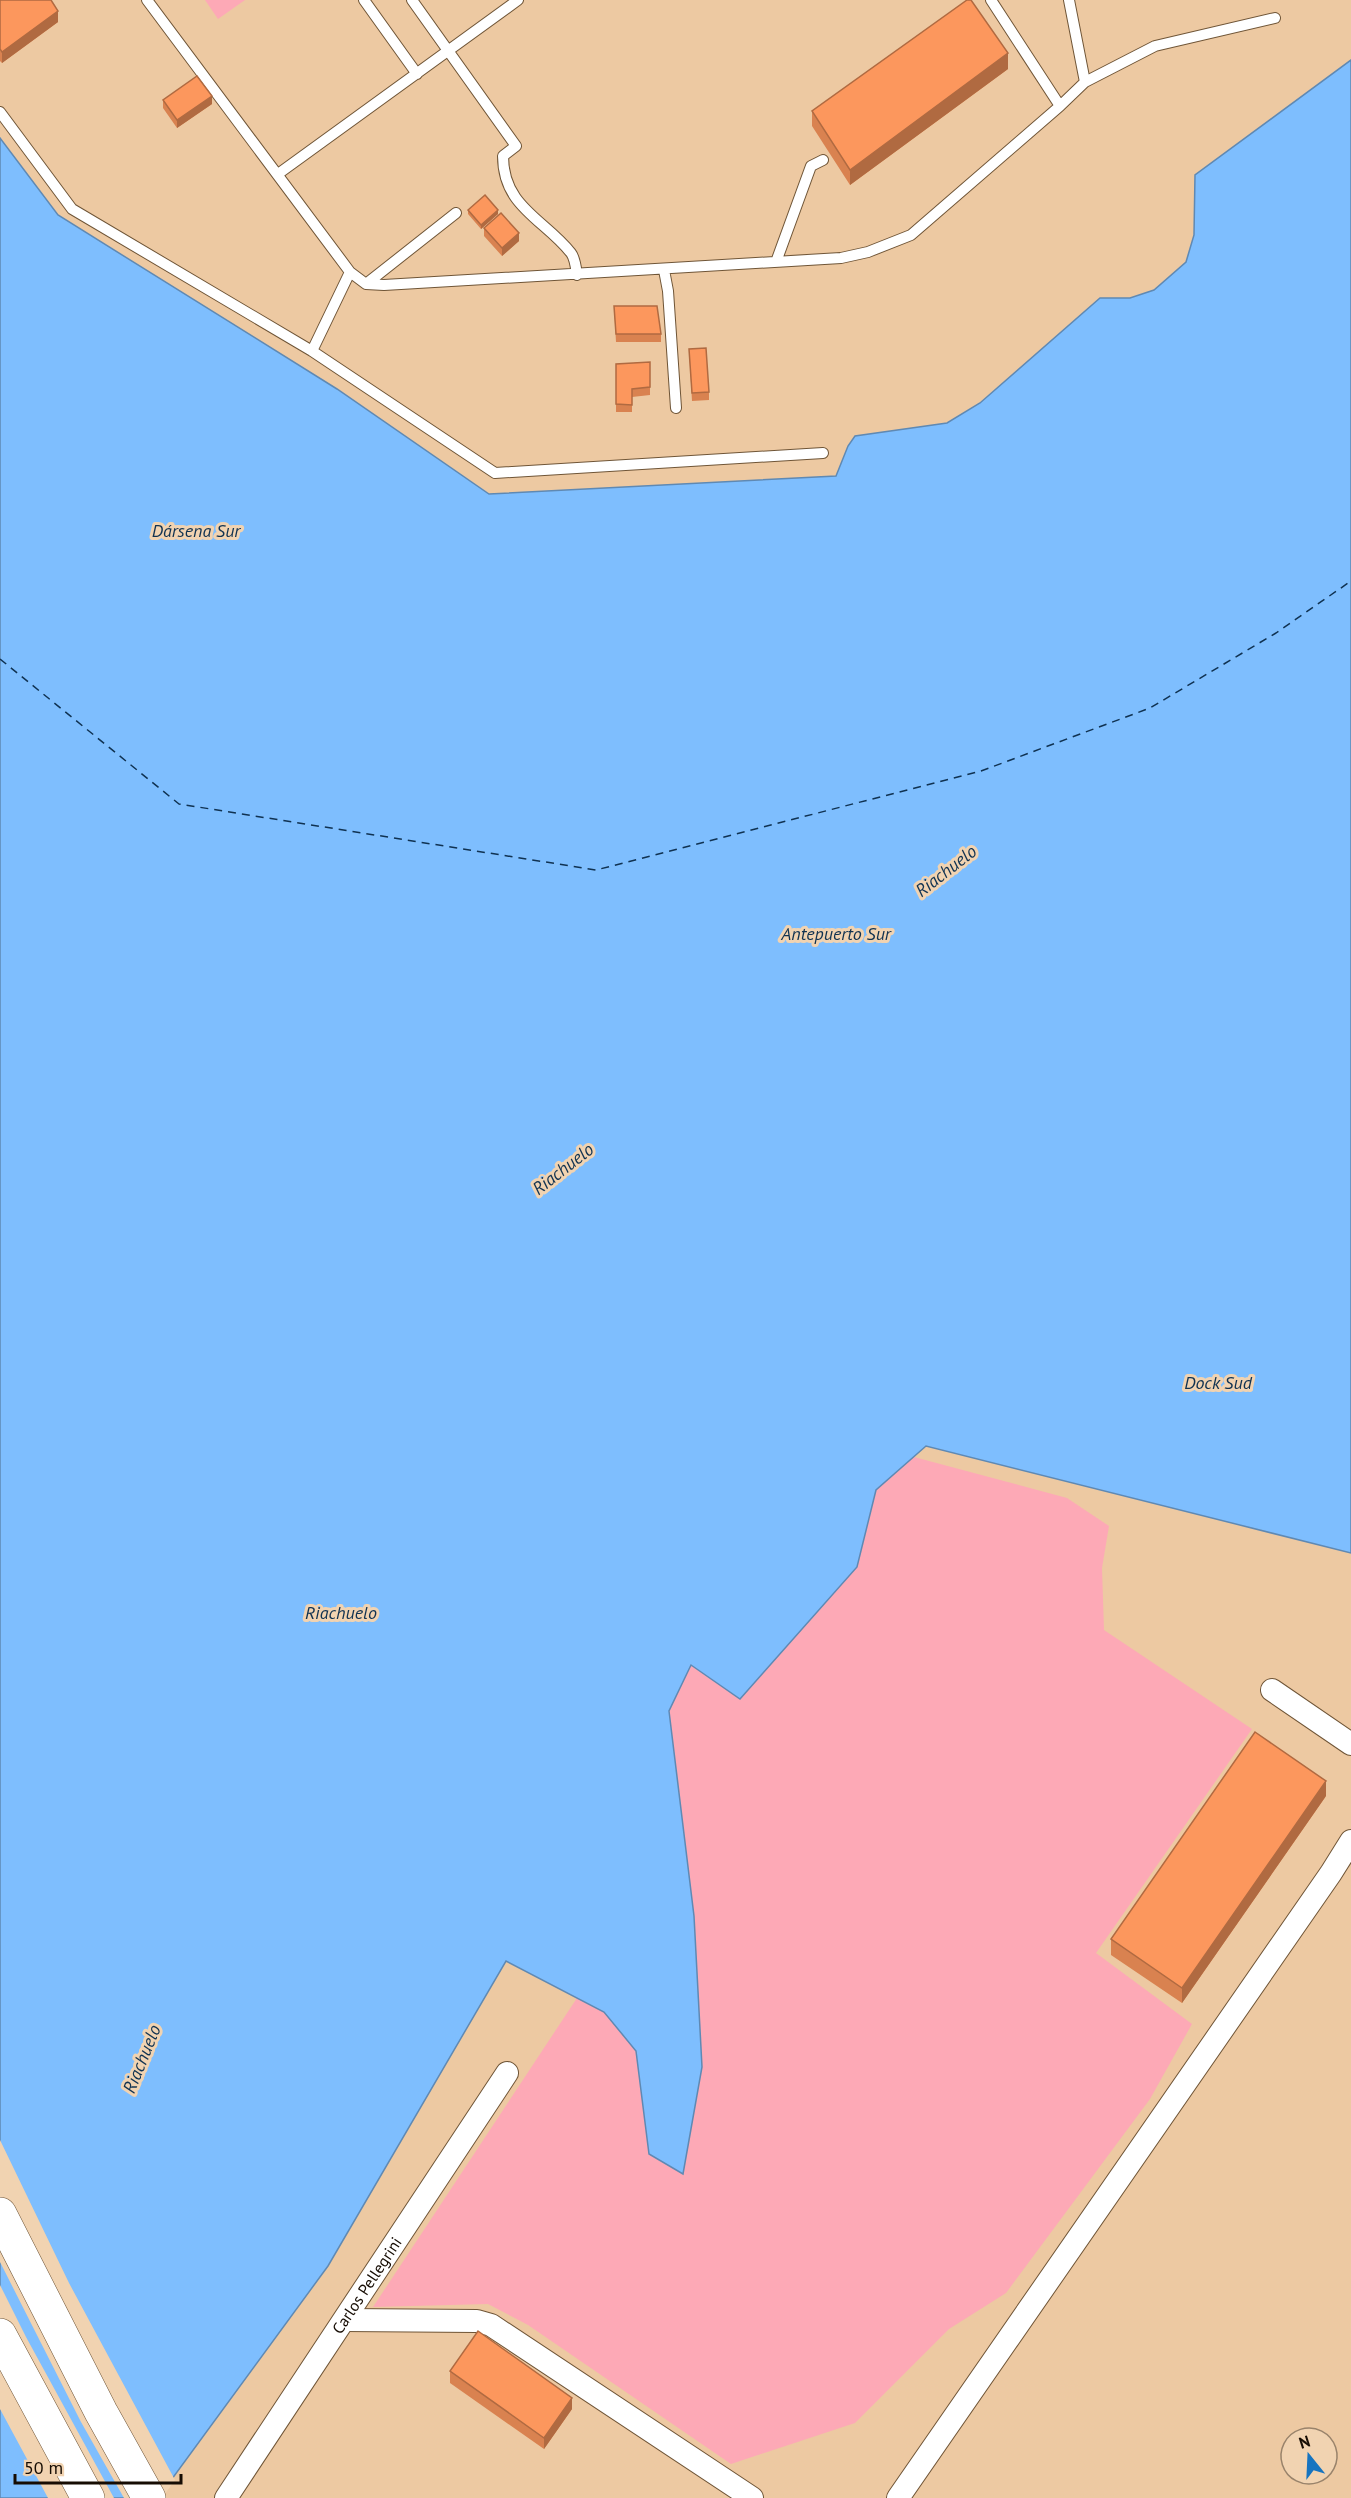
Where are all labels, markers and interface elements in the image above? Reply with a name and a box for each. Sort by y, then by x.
water label: Dársena Sur [152,519,241,542]
water label: Riachuelo [910,839,981,902]
water label: Antepuerto Sur [780,922,892,945]
water label: Riachuelo [527,1137,598,1200]
water label: Dock Sud [1184,1371,1253,1394]
water label: Riachuelo [305,1601,377,1624]
water label: Riachuelo [117,2021,166,2096]
street label: Carlos Pellegrini [327,2233,406,2337]
north arrow [1279,2426,1339,2486]
text: N [1296,2431,1312,2453]
scale bar [15,2447,182,2485]
text: 50 m [24,2456,63,2479]

